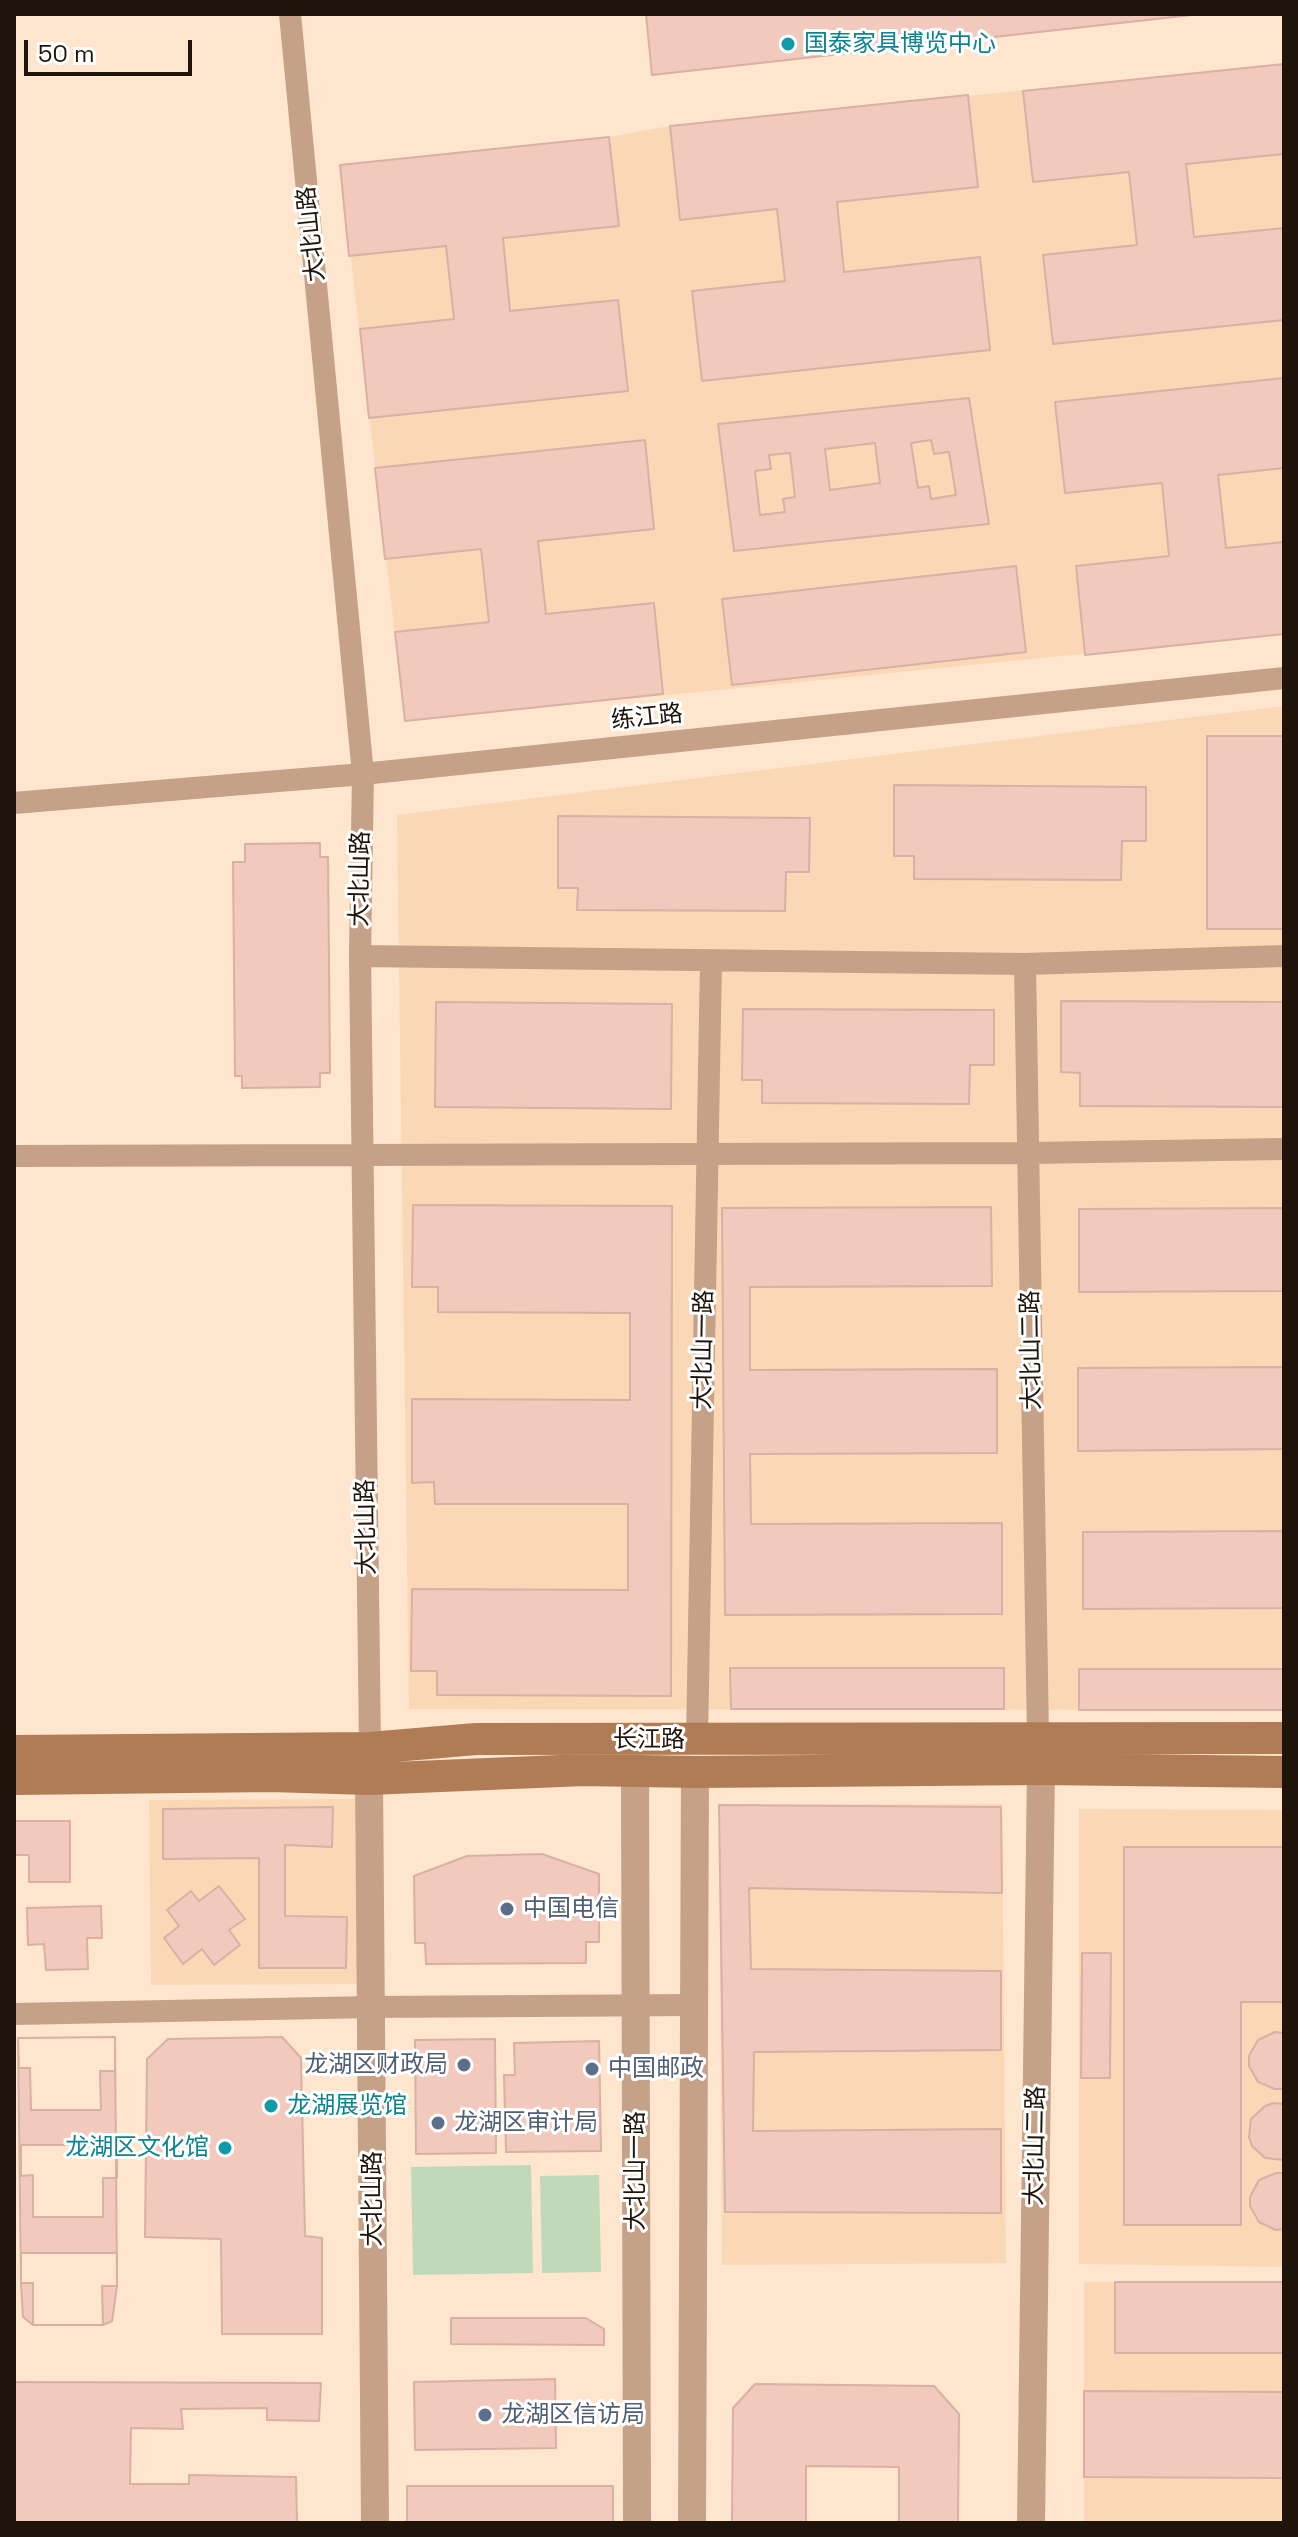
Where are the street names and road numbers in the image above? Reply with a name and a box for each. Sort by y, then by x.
street label: 大北山路 [293,185,331,283]
street label: 练江路 [610,700,684,736]
street label: 大北山路 [346,831,376,927]
street label: 大北山一路 [689,1290,719,1410]
street label: 大北山二路 [1017,1290,1047,1410]
street label: 大北山路 [352,1479,382,1575]
street label: 长江路 [613,1726,685,1754]
street label: 大北山二路 [1021,2086,1051,2206]
street label: 大北山一路 [622,2111,650,2231]
street label: 大北山路 [359,2151,387,2247]

